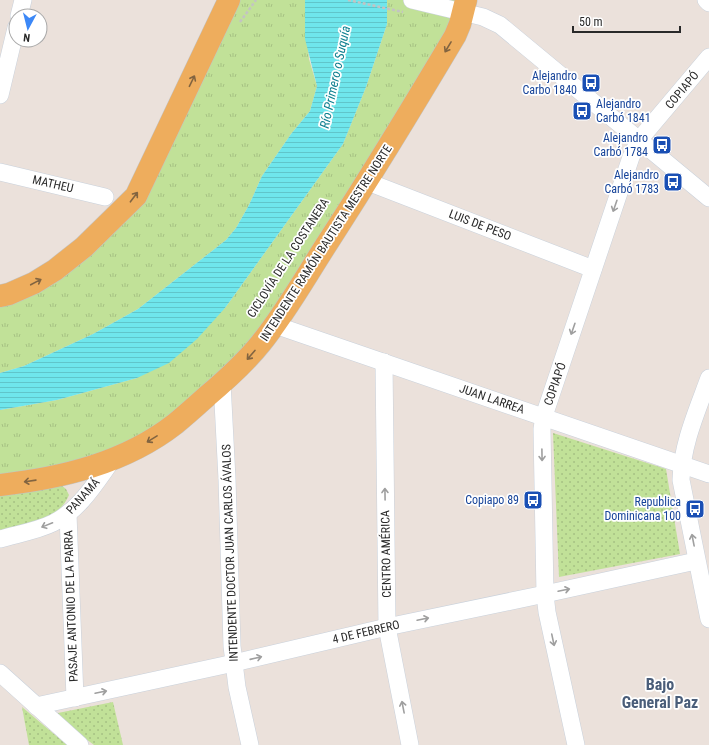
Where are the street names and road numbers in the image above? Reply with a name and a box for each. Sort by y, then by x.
street label: COPIAPÓ [662,68,702,112]
street label: INTENDENTE RAMÓN BAUTISTA MESTRE NORTE [256,142,395,344]
street label: MATHEU [31,172,75,196]
street label: CICLOVÍA DE LA COSTANERA [243,195,332,320]
street label: LUIS DE PESO [447,207,513,243]
street label: COPIAPÓ [540,360,569,407]
street label: JUAN LARREA [458,381,526,417]
street label: INTENDENTE DOCTOR JUAN CARLOS ÁVALOS [218,444,241,662]
street label: PANAMÁ [63,474,103,517]
street label: CENTRO AMÉRICA [377,510,394,598]
street label: PASAJE ANTONIO DE LA PARRA [61,530,81,682]
street label: 4 DE FEBRERO [331,617,401,647]

